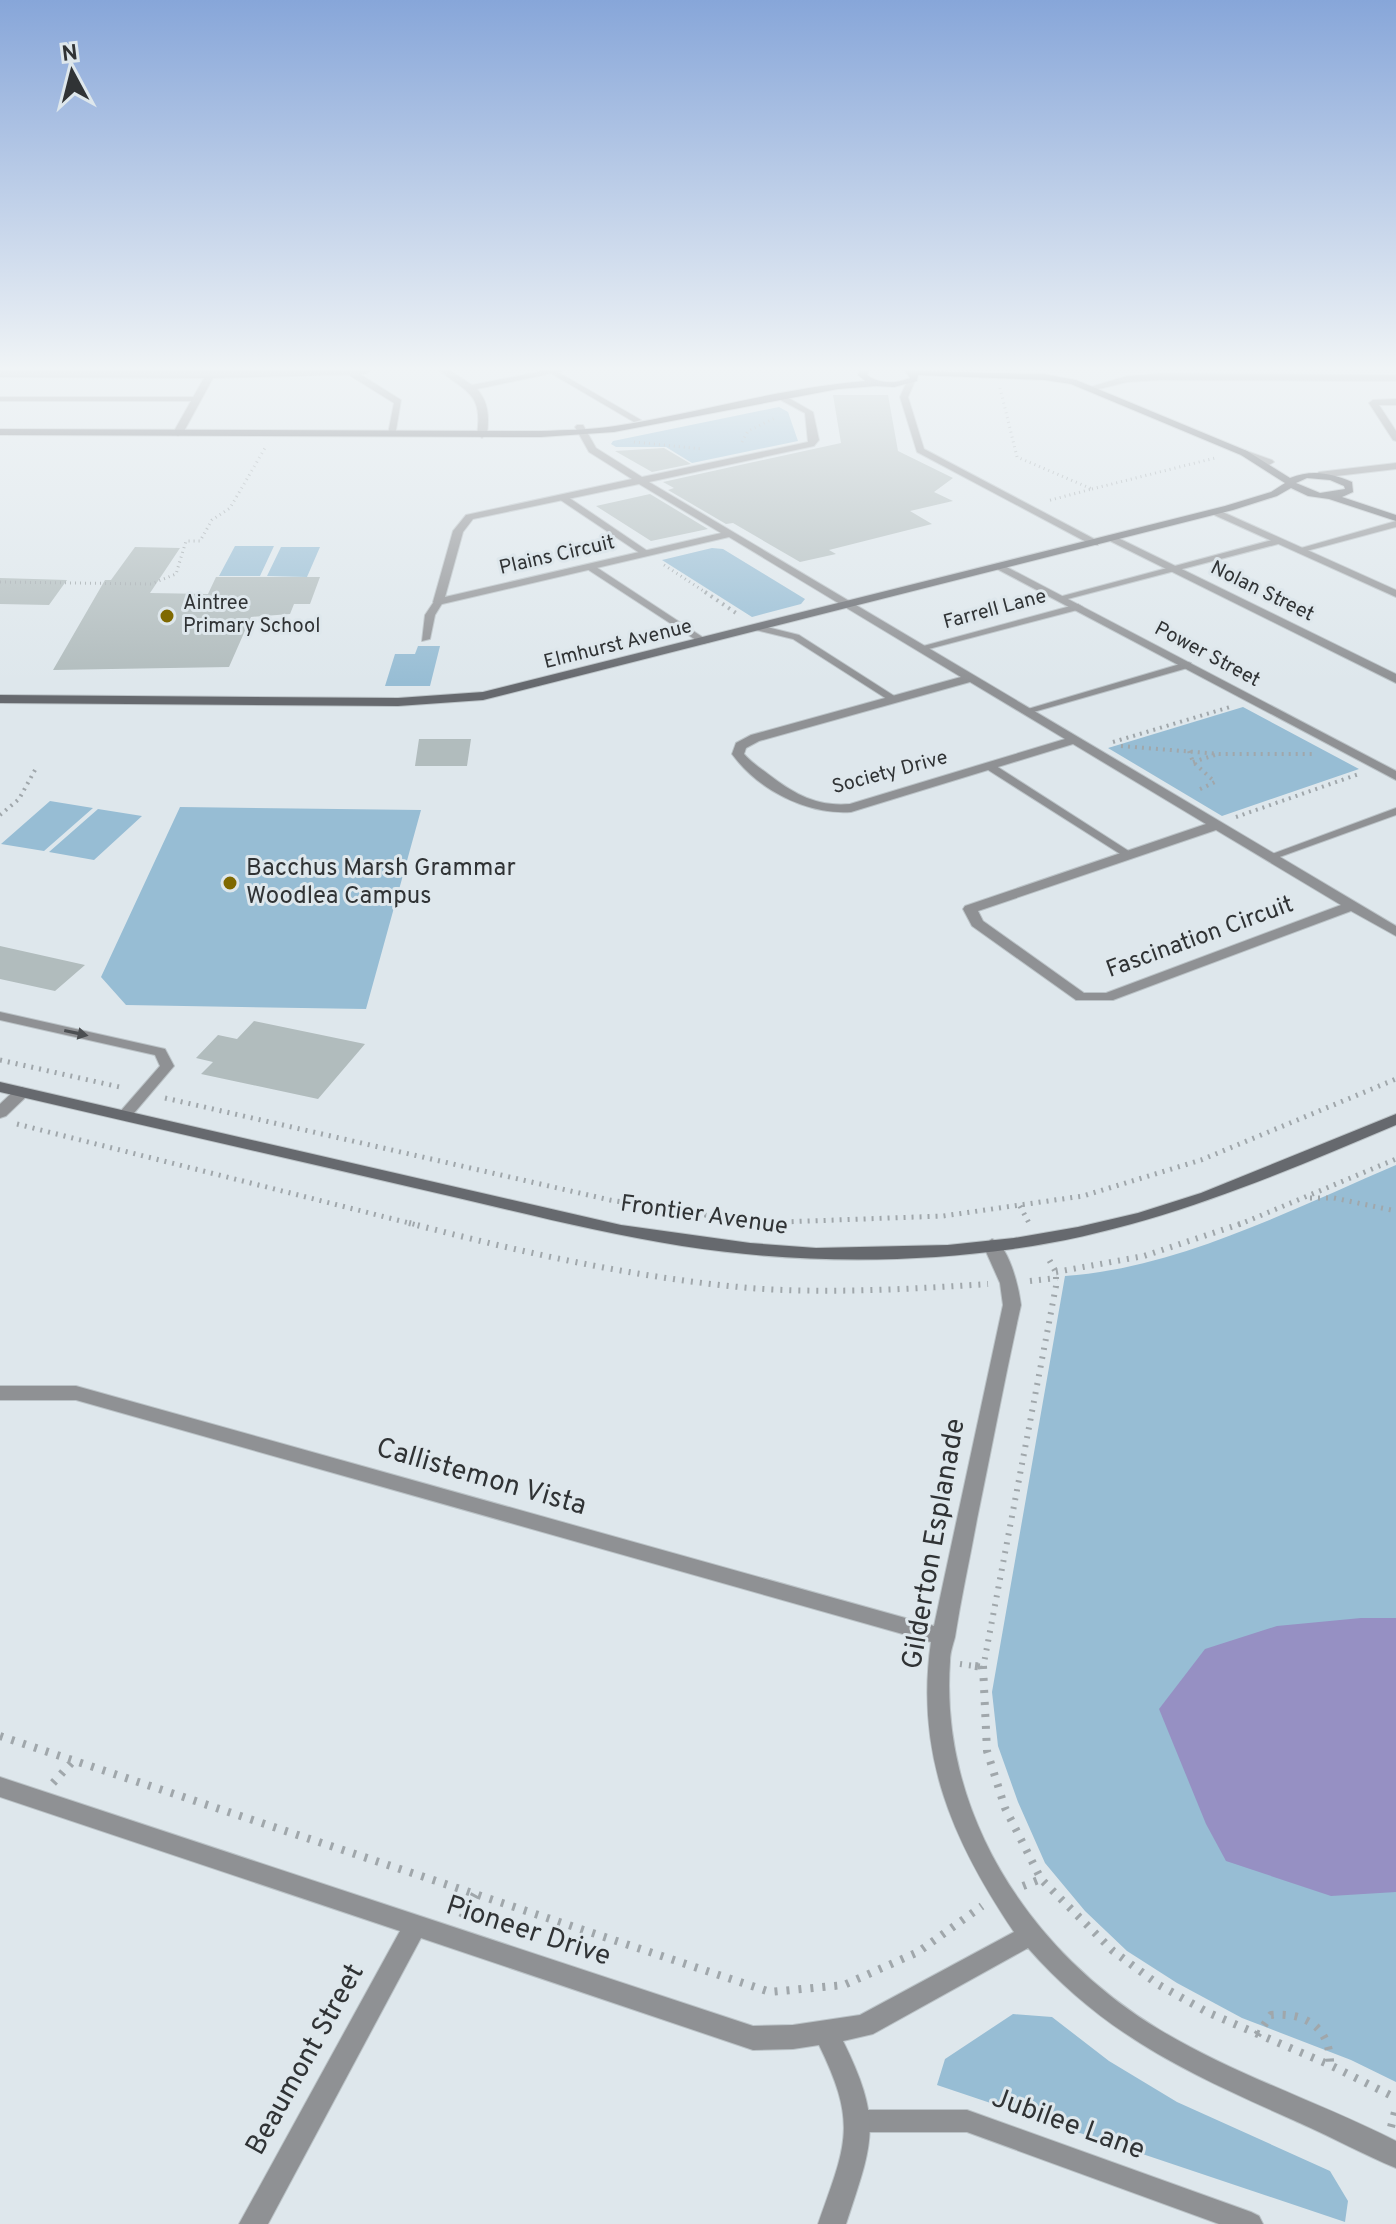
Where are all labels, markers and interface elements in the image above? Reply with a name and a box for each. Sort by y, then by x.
north arrow [32,32,112,112]
text: N [60,40,79,69]
street label: Plains Circuit [497,530,617,582]
street label: Nolan Street [1206,556,1318,628]
street label: Farrell Lane [941,584,1049,636]
place label: Aintree Primary School [183,591,320,640]
marker: Aintree Primary School [158,607,176,625]
street label: Elmhurst Avenue [541,614,695,676]
street label: Power Street [1150,616,1264,694]
street label: Society Drive [829,745,951,801]
place label: Bacchus Marsh Grammar Woodlea Campus [246,854,516,912]
marker: Bacchus Marsh Grammar Woodlea Campus [221,874,239,892]
street label: Fascination Circuit [1102,890,1298,986]
one-way arrow [64,1027,89,1040]
street label: Frontier Avenue [618,1189,790,1243]
street label: Gilderton Esplanade [895,1416,975,1672]
street label: Callistemon Vista [372,1431,590,1525]
street label: Pioneer Drive [441,1888,615,1976]
street label: Beaumont Street [239,1958,373,2162]
street label: Jubilee Lane [986,2081,1150,2169]

